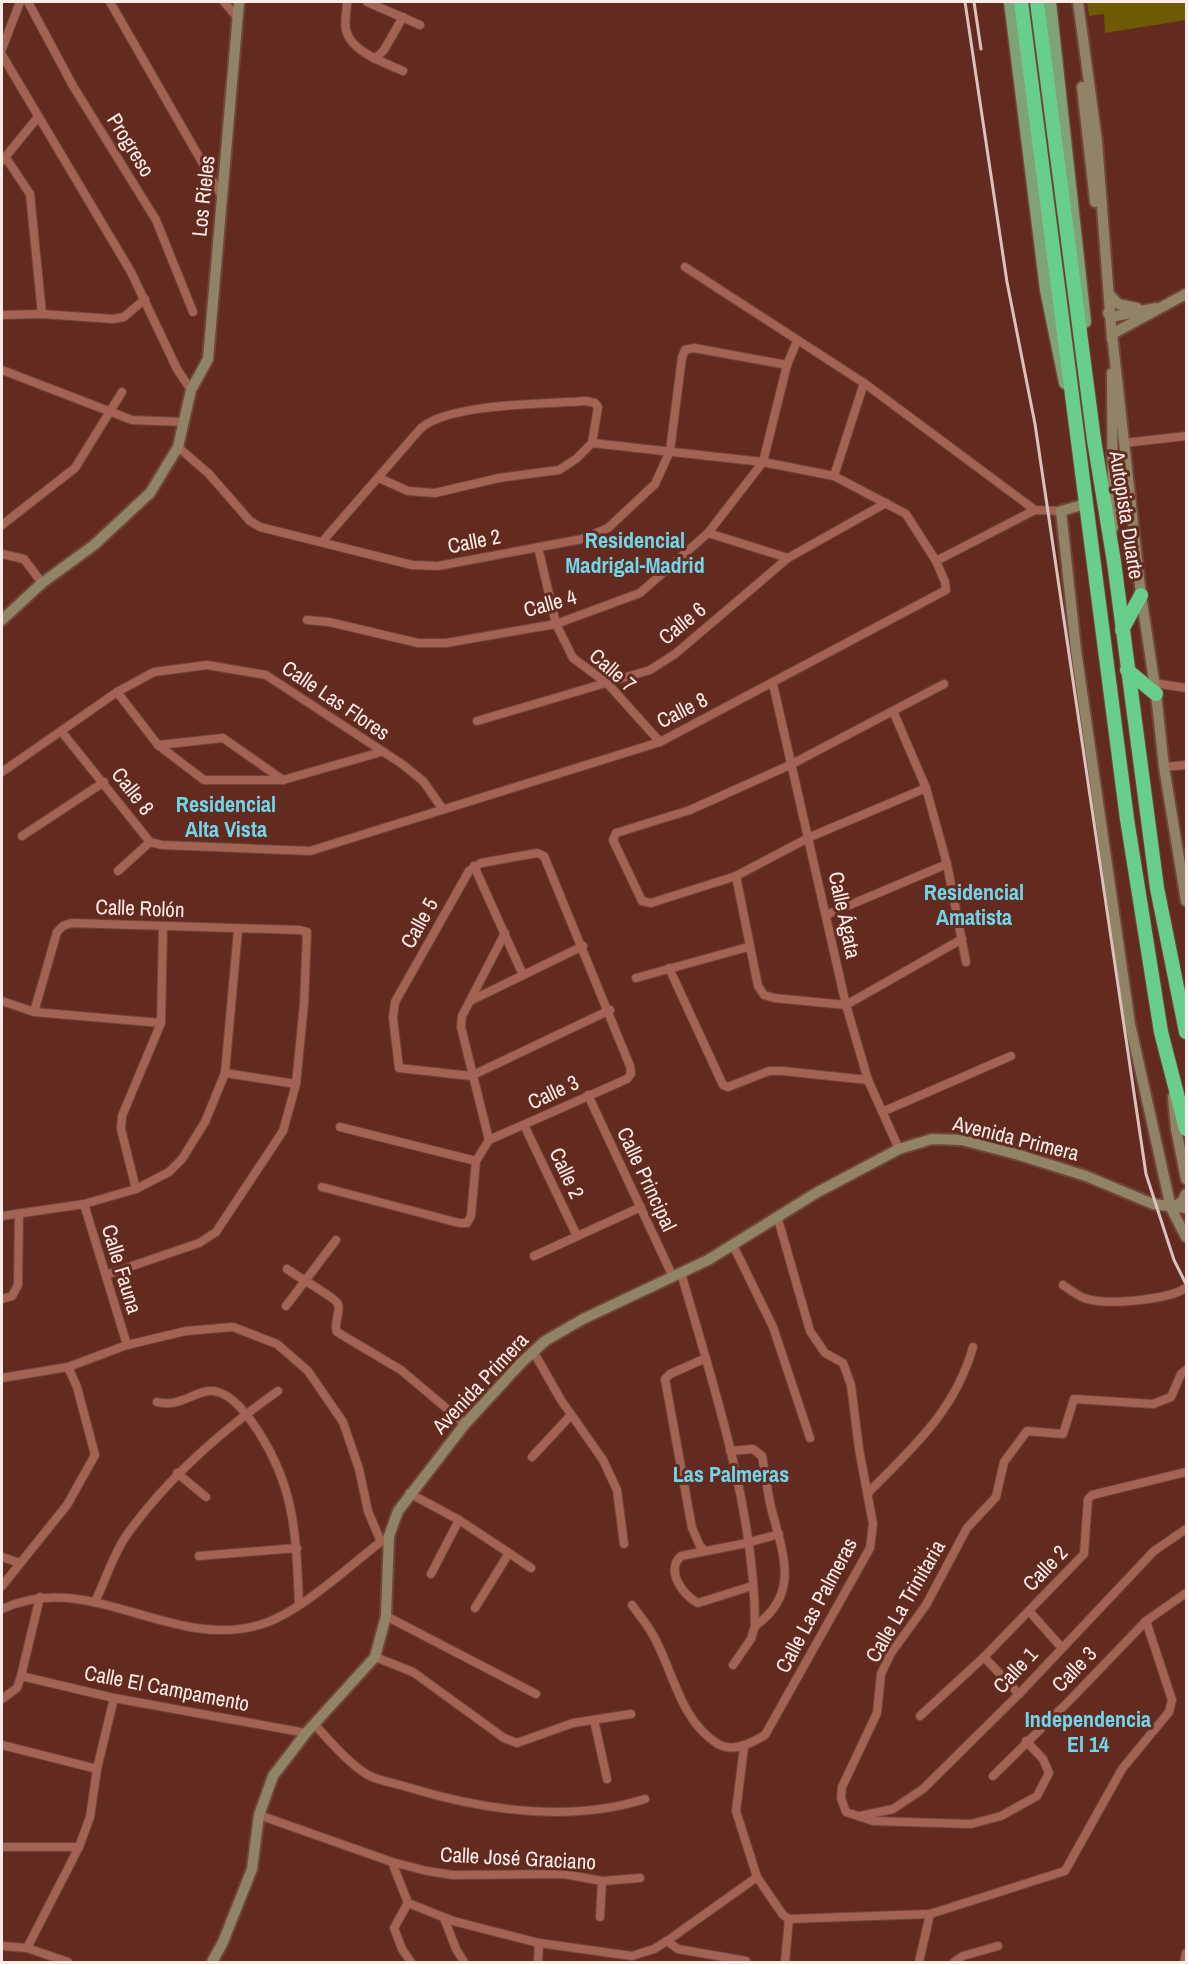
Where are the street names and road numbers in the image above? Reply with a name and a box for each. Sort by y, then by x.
street label: Progreso [100,108,162,182]
street label: Los Rieles [184,154,222,238]
street label: Autopista Duarte [1102,448,1151,581]
street label: Calle 2 [445,522,503,560]
street label: Calle 4 [520,582,580,624]
street label: Calle 6 [652,595,712,651]
street label: Calle 7 [583,641,643,699]
street label: Calle Las Flores [276,653,396,747]
street label: Calle 8 [652,685,712,735]
street label: Calle 8 [105,761,161,821]
street label: Calle Ágata [822,869,868,962]
street label: Calle Rolón [95,892,185,924]
street label: Calle 5 [393,893,445,953]
street label: Calle 3 [523,1068,583,1116]
street label: Avenida Primera [949,1108,1082,1168]
street label: Calle Principal [610,1122,684,1236]
street label: Calle 2 [543,1143,591,1203]
street label: Calle Fauna [95,1221,149,1318]
street label: Avenida Primera [425,1326,535,1441]
street label: Calle Las Palmeras [768,1532,864,1678]
street label: Calle La Trinitaria [858,1534,952,1668]
street label: Calle 2 [1016,1539,1074,1597]
street label: Calle 1 [986,1640,1044,1699]
street label: Calle 3 [1045,1640,1103,1698]
street label: Calle El Campamento [82,1658,252,1718]
street label: Calle José Graciano [439,1839,597,1877]

